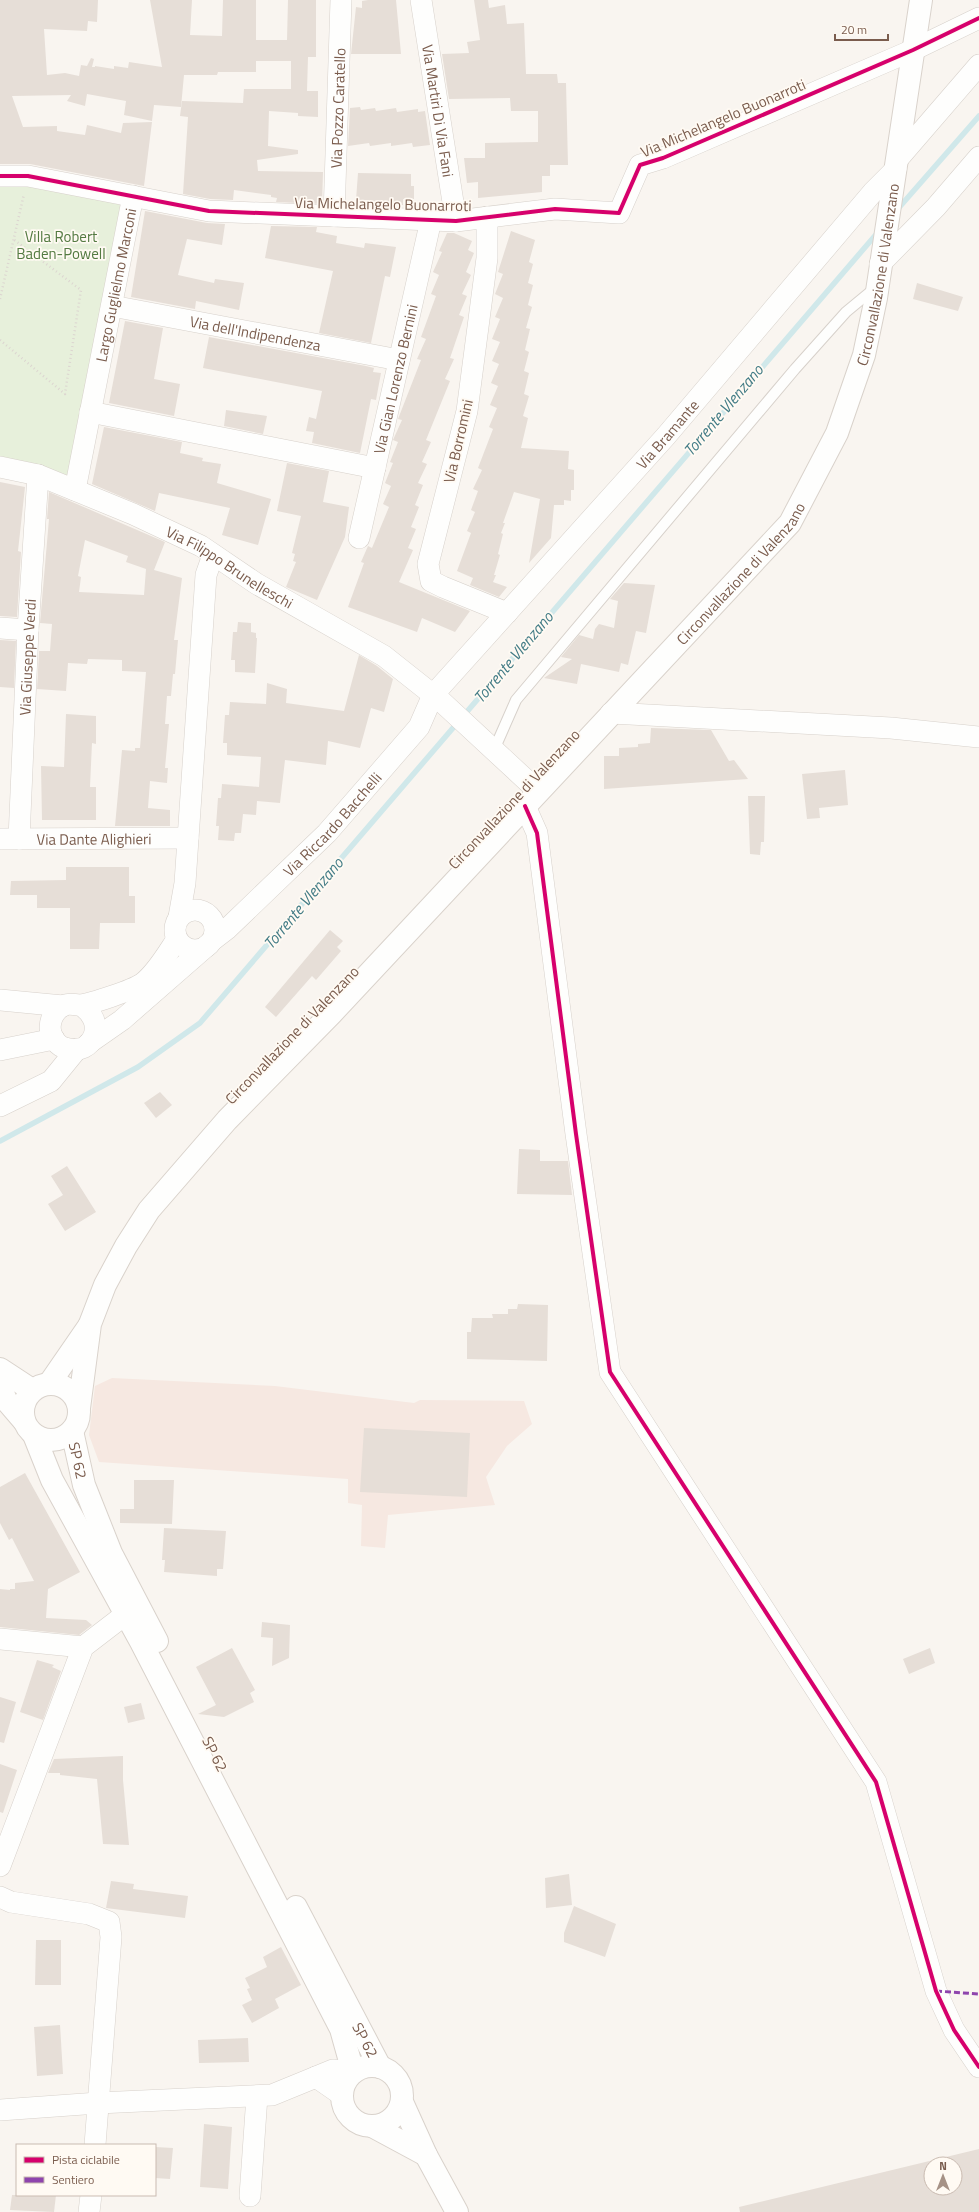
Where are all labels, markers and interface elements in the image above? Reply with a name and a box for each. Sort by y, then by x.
scale bar [835,16,888,42]
text: 20 m [841,20,867,39]
street label: Via Martiri Di Via Fani [417,43,460,179]
street label: Via Pozzo Caratello [324,47,351,169]
street label: Via Michelangelo Buonarroti [637,73,809,163]
street label: Circonvallazione di Valenzano [850,182,905,369]
street label: Via Michelangelo Buonarroti [294,191,472,217]
street label: Largo Guglielmo Marconi [89,206,142,364]
park label: Villa Robert Baden-Powell [16,225,106,265]
street label: Via Gian Lorenzo Bernini [367,302,423,456]
street label: Via dell'Indipendenza [188,309,323,357]
water label: Torrente Vlenzano [677,358,769,461]
street label: Via Bramante [630,394,704,474]
street label: Via Borromini [437,397,479,485]
street label: Circonvallazione di Valenzano [671,498,810,650]
street label: Via Filippo Brunelleschi [162,520,298,614]
street label: Via Giuseppe Verdi [13,598,41,716]
water label: Torrente Vlenzano [467,605,559,708]
street label: Circonvallazione di Valenzano [443,724,585,874]
street label: Via Riccardo Bacchelli [277,767,387,881]
street label: Via Dante Alighieri [36,827,152,850]
water label: Torrente Vlenzano [257,851,349,954]
street label: Circonvallazione di Valenzano [220,961,364,1109]
street label: SP 62 [63,1440,94,1481]
street label: SP 62 [196,1732,234,1776]
street label: SP 62 [347,2018,385,2062]
legend [16,2144,156,2196]
text: Pista ciclabile [52,2150,120,2169]
north arrow [923,2156,963,2196]
text: N [939,2158,947,2174]
text: Sentiero [52,2170,94,2189]

